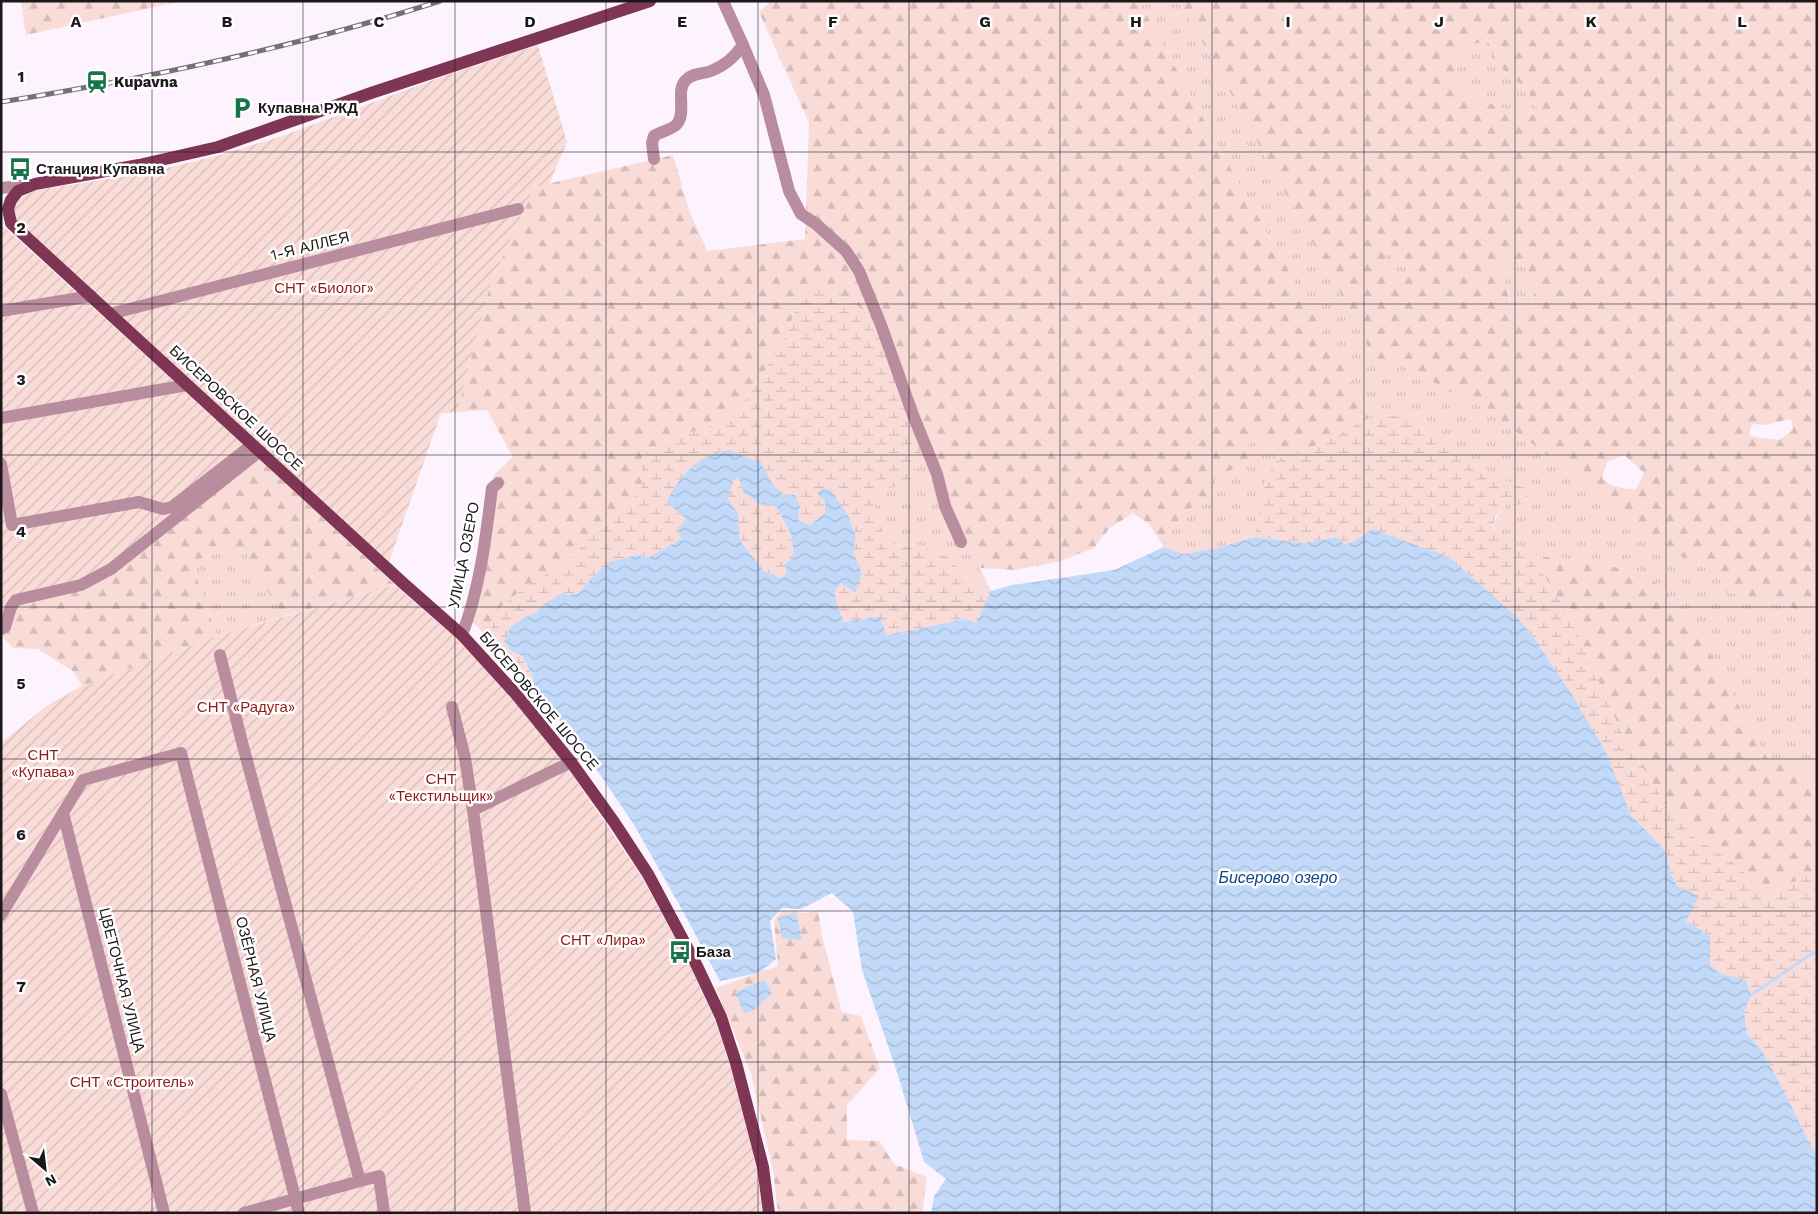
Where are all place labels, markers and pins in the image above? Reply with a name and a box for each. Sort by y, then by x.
station icon: Kupavna [84,69,110,95]
place label: Kupavna [114,73,178,91]
parking icon: Купавна РЖД [229,95,255,121]
place label: Купавна РЖД [258,99,358,117]
bus stop icon: Станция Купавна [7,156,33,182]
place label: Станция Купавна [36,160,165,178]
bus stop icon: База [667,939,693,965]
place label: База [696,943,732,961]

